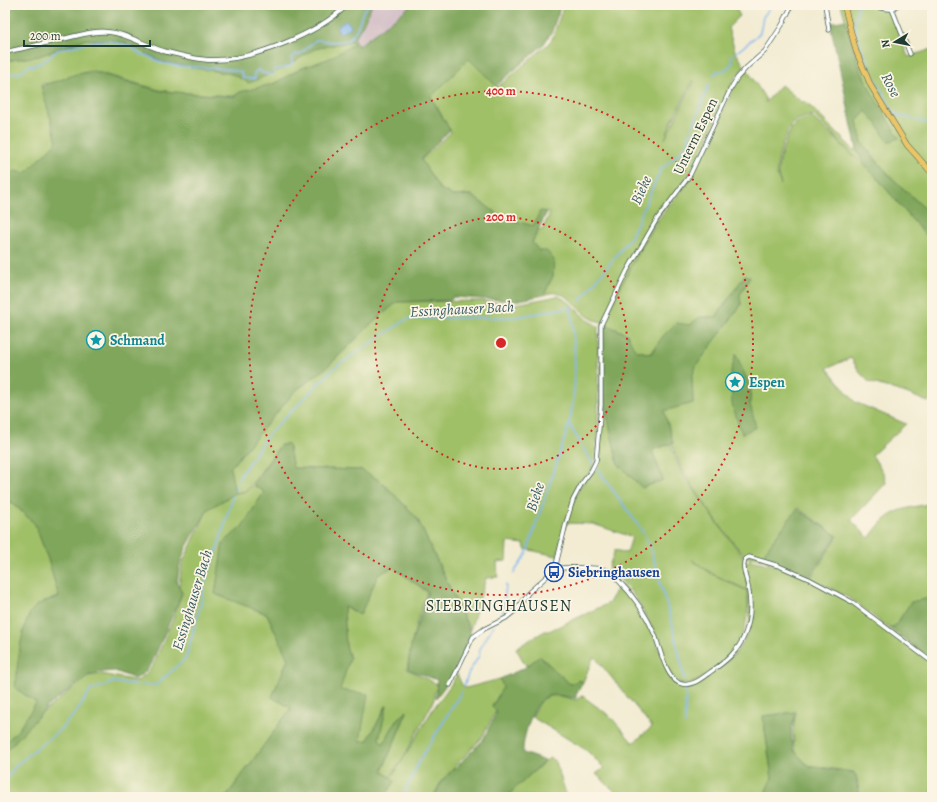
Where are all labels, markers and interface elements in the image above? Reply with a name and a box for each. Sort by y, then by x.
scale bar [24,22,150,48]
north arrow [875,22,915,62]
text: 200 m [30,28,61,44]
text: N [878,38,894,49]
water label: Rose [876,69,906,101]
text: 400 m [486,83,516,99]
street label: Unterm Espen [669,95,722,178]
water label: Bieke [626,172,656,208]
text: 200 m [486,209,516,225]
water label: Essinghauser Bach [409,296,515,322]
place icon: Schmand [85,329,107,351]
place label: Schmand [110,331,165,350]
centre of rings [494,336,508,350]
place icon: Espen [724,371,746,393]
place label: Espen [749,373,785,392]
water label: Bieke [521,479,549,514]
water label: Essinghauser Bach [167,547,217,653]
bus stop icon: Siebringhausen [543,561,565,583]
place label: Siebringhausen [568,563,660,582]
district label: SIEBRINGHAUSEN [426,595,572,617]

